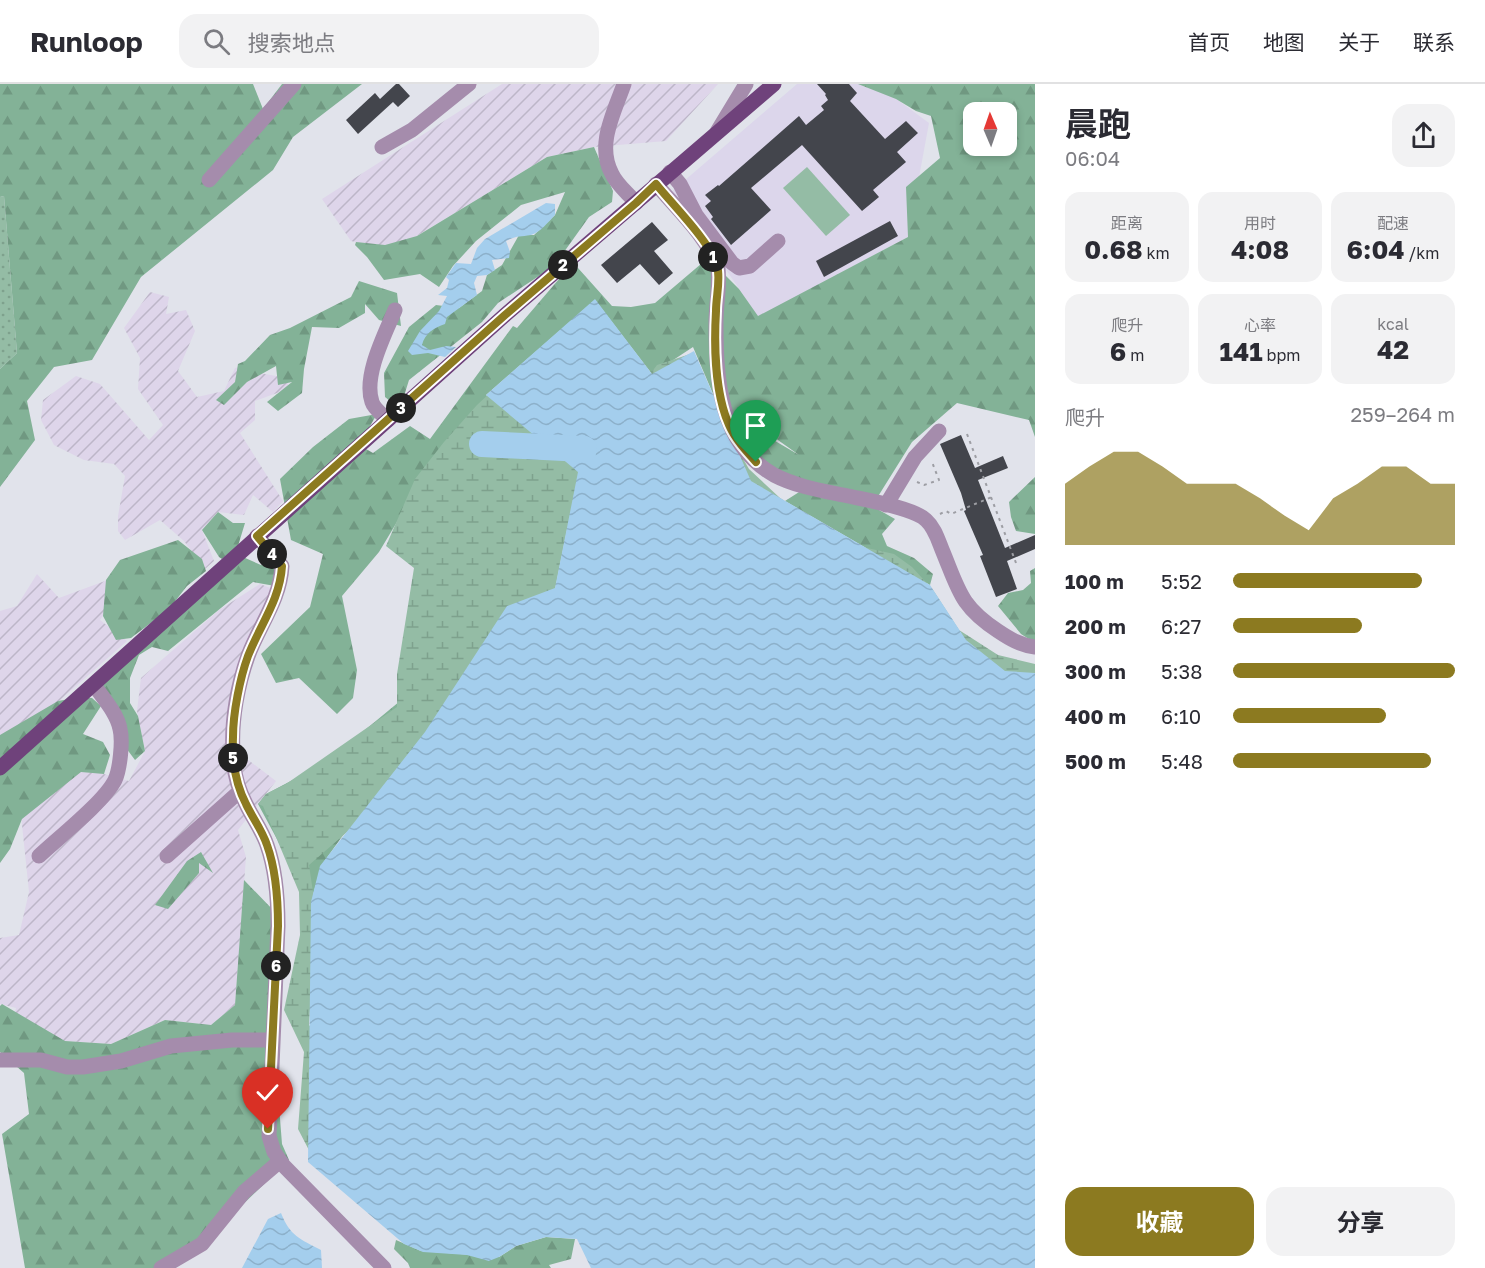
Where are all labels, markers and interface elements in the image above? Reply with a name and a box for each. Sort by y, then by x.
search box [179,14,599,68]
text: Runloop [30,25,143,58]
icon: search [200,25,233,58]
text: 搜索地点 [248,29,336,56]
text: 首页 [1188,29,1230,55]
text: 地图 [1263,29,1305,55]
text: 关于 [1338,29,1380,55]
text: 联系 [1413,29,1455,55]
north arrow [963,102,1017,156]
map controls [963,102,1017,156]
text: 晨跑 [1065,104,1131,143]
button: share [1392,104,1455,167]
text: 06:04 [1065,146,1120,170]
text: 距离 [1111,213,1143,233]
text: 用时 [1244,213,1276,233]
text: 配速 [1377,213,1409,233]
text: 0.68 [1084,234,1143,265]
text: 4:08 [1231,234,1289,265]
text: 6:04 [1347,234,1405,265]
pin: 1 [698,242,728,272]
text: km [1143,243,1170,263]
text: /km [1405,243,1439,263]
text: 1 [709,247,717,267]
pin: 2 [548,250,578,280]
text: 2 [558,255,568,275]
text: kcal [1377,314,1409,334]
text: 爬升 [1111,315,1143,335]
text: 心率 [1244,315,1276,335]
text: 42 [1377,334,1409,365]
text: 6 [1110,336,1126,367]
text: 141 [1220,336,1263,367]
text: m [1126,345,1144,365]
text: bpm [1263,345,1300,365]
pin: 3 [386,393,416,423]
text: 3 [396,398,406,418]
pin [730,400,781,462]
text: 259–264 m [1351,402,1455,426]
text: 爬升 [1065,405,1105,429]
icon: arrive [739,409,772,442]
pin: 4 [257,539,287,569]
text: 4 [267,544,277,564]
text: 100 m [1065,569,1124,593]
text: 5:52 [1161,569,1202,593]
text: 200 m [1065,614,1126,638]
text: 6:27 [1161,614,1201,638]
text: 300 m [1065,659,1126,683]
text: 5:38 [1161,659,1203,683]
text: 400 m [1065,704,1126,728]
text: 6:10 [1161,704,1201,728]
pin: 5 [218,743,248,773]
text: 5 [228,748,238,768]
text: 500 m [1065,749,1126,773]
text: 5:48 [1161,749,1203,773]
pin: 6 [261,951,291,981]
text: 6 [271,956,281,976]
pin [242,1067,293,1129]
icon: check [251,1076,284,1109]
button: 收藏 [1065,1187,1254,1256]
button: 分享 [1266,1187,1455,1256]

